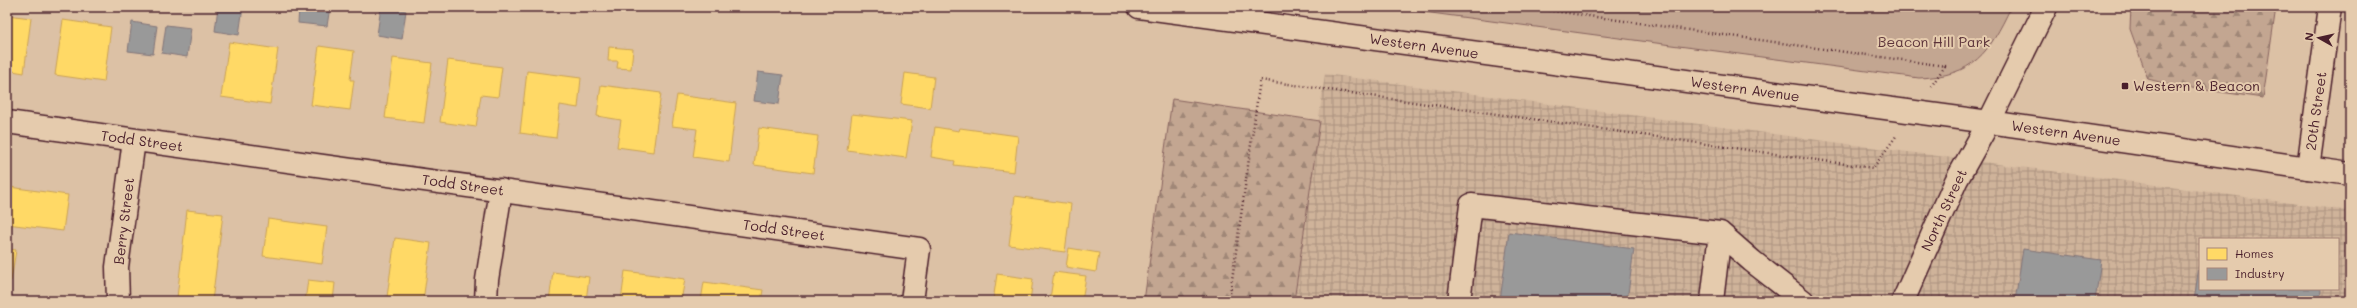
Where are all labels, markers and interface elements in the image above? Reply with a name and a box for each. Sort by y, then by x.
north arrow [2299,18,2339,58]
street label: Western Avenue [1368,28,1480,63]
text: N [2301,31,2317,42]
park label: Beacon Hill Park [1878,32,1990,51]
street label: 20th Street [2301,70,2330,152]
street label: Western Avenue [1689,71,1801,106]
place label: Western & Beacon [2133,76,2260,95]
marker: Western & Beacon [2120,81,2130,91]
street label: Western Avenue [2010,115,2122,150]
street label: Todd Street [100,125,184,156]
street label: North Street [1916,166,1971,254]
street label: Todd Street [421,169,505,200]
street label: Berry Street [109,176,138,266]
street label: Todd Street [742,214,826,245]
legend [2199,238,2339,290]
text: Homes [2235,245,2274,261]
text: Industry [2235,265,2284,281]

